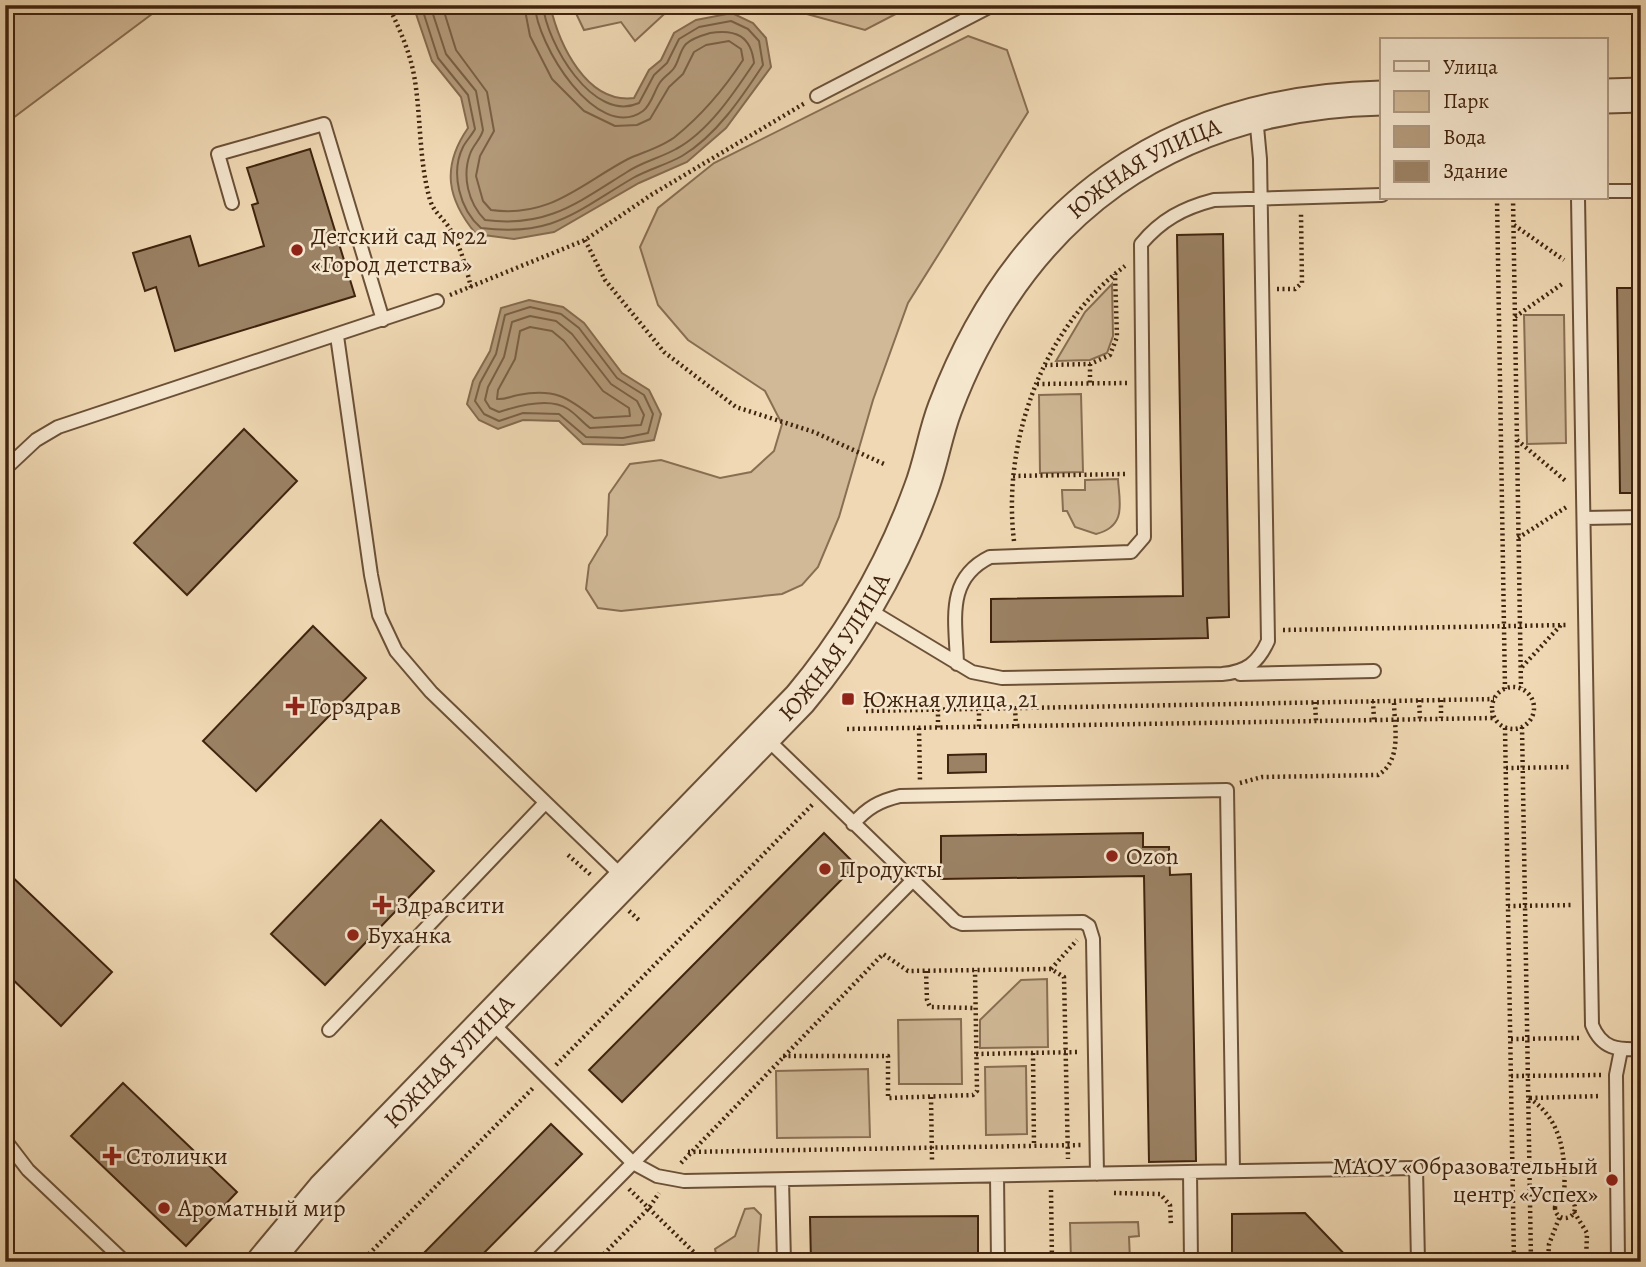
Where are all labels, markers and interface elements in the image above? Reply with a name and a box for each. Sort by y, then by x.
legend [1380,38,1608,200]
text: Улица [1443,53,1498,81]
text: Парк [1443,87,1489,115]
street label: ЮЖНАЯ УЛИЦА [1060,110,1226,226]
text: Вода [1443,123,1486,151]
text: Здание [1443,157,1508,185]
place label: Детский сад №22 «Город детства» [311,220,487,280]
marker: Детский сад №22 «Город детства» [289,242,305,258]
street label: ЮЖНАЯ УЛИЦА [771,566,898,728]
place label: Южная улица, 21 [862,683,1038,715]
place label: Горздрав [309,690,401,722]
marker: Южная улица, 21 [840,691,856,707]
marker: Горздрав [287,698,303,714]
place label: Ozon [1126,840,1179,872]
marker: Ozon [1104,848,1120,864]
place label: Продукты [839,853,943,885]
marker: Продукты [817,861,833,877]
place label: Здравсити [396,889,505,921]
marker: Здравсити [374,897,390,913]
place label: Буханка [367,919,452,951]
marker: Буханка [345,927,361,943]
street label: ЮЖНАЯ УЛИЦА [377,987,522,1135]
place label: Столички [126,1140,228,1172]
marker: Столички [104,1148,120,1164]
place label: МАОУ «Образовательный центр «Успех» [1333,1150,1598,1210]
marker: МАОУ «Образовательный центр «Успех» [1604,1172,1620,1188]
place label: Ароматный мир [177,1192,346,1224]
marker: Ароматный мир [156,1200,172,1216]

